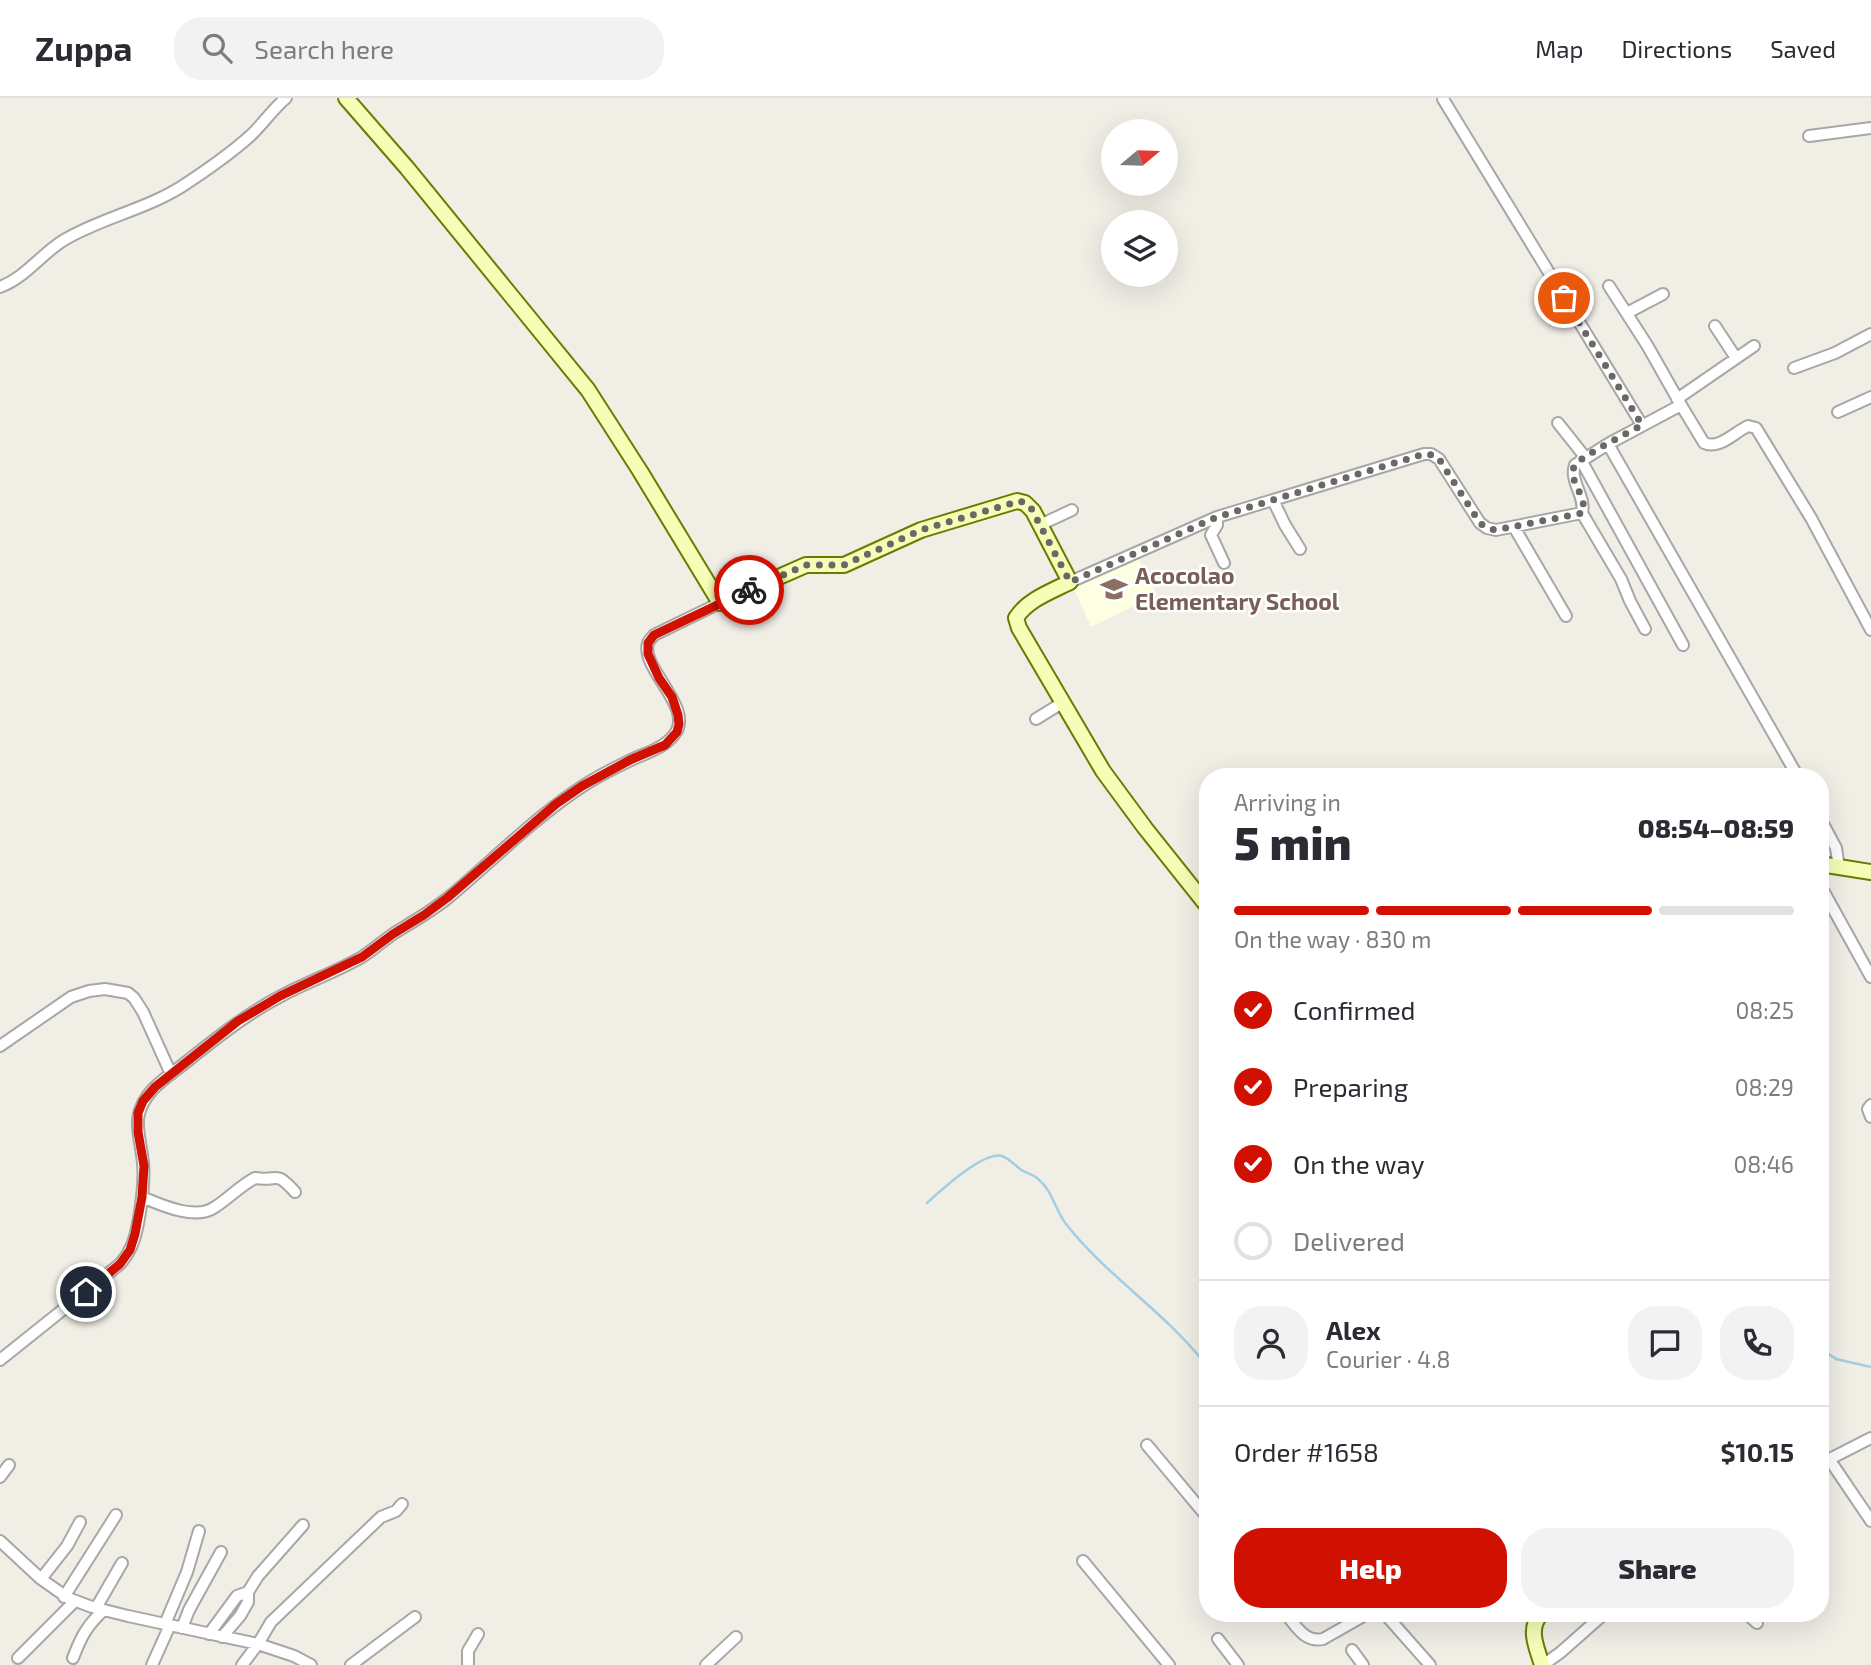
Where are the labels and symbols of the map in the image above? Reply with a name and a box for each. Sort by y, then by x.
north arrow [1101,119,1178,196]
pin [1534,268,1594,328]
courier [714,555,784,625]
place label: Acocolao Elementary School [1135,561,1340,615]
school or university icon: Acocolao Elementary School [1099,574,1129,604]
pin [56,1262,116,1322]

